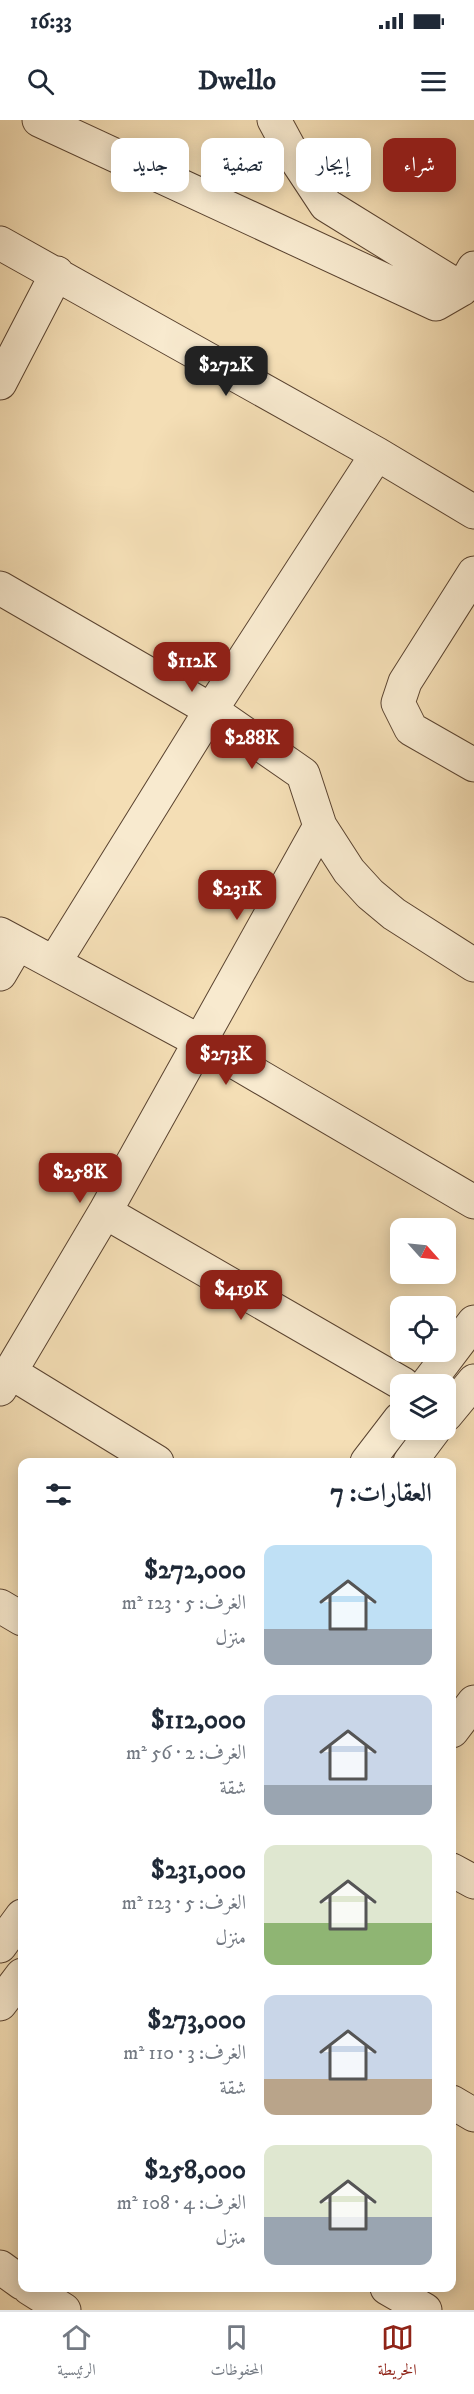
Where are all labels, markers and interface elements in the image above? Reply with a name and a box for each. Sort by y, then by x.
text: 16:33 [30,8,72,35]
text: Dwello [198,64,276,98]
icon: search [24,65,57,98]
icon: menu [417,65,450,98]
chip: جديد [111,138,189,192]
chip: تصفية [201,138,284,192]
chip: إيجار [296,138,371,192]
chip: شراء [383,138,456,192]
pin: $272K [184,346,268,397]
text: $272K [199,353,253,378]
pin: $112K [150,642,234,693]
text: $112K [167,649,217,674]
pin: $288K [210,719,294,770]
text: $288K [225,726,279,751]
pin: $231K [195,870,279,921]
text: $231K [212,877,262,902]
pin: $273K [184,1035,268,1086]
text: $273K [200,1042,252,1067]
pin: $258K [38,1153,122,1204]
text: $258K [53,1160,107,1185]
north arrow [390,1218,456,1284]
map controls [390,1218,456,1440]
pin: $419K [199,1270,283,1321]
text: $419K [214,1277,268,1302]
button: locate [390,1296,456,1362]
button: layers [390,1374,456,1440]
text: العقارات: 7 [330,1477,432,1510]
icon: filters [42,1478,75,1511]
text: $272,000 [144,1554,246,1587]
icon: home [312,1569,384,1641]
text: الغرف: 5 · 123 m² [122,1591,246,1616]
text: منزل [215,1626,246,1651]
text: $112,000 [151,1704,246,1737]
icon: home [312,1719,384,1791]
text: الغرف: 2 · 56 m² [126,1741,246,1766]
text: شقة [220,1776,246,1801]
text: $231,000 [151,1854,246,1887]
icon: home [312,1869,384,1941]
text: الغرف: 5 · 123 m² [122,1891,246,1916]
text: منزل [215,1926,246,1951]
text: $273,000 [147,2004,246,2037]
icon: home [312,2019,384,2091]
text: الغرف: 3 · 110 m² [123,2041,246,2066]
text: شقة [220,2076,246,2101]
text: $258,000 [144,2154,246,2187]
icon: home [312,2169,384,2241]
text: الغرف: 4 · 108 m² [117,2191,246,2216]
text: منزل [215,2226,246,2251]
tab: الرئيسية [57,2321,96,2385]
tab: المحفوظات [210,2321,263,2385]
tab: الخريطة [378,2321,417,2385]

